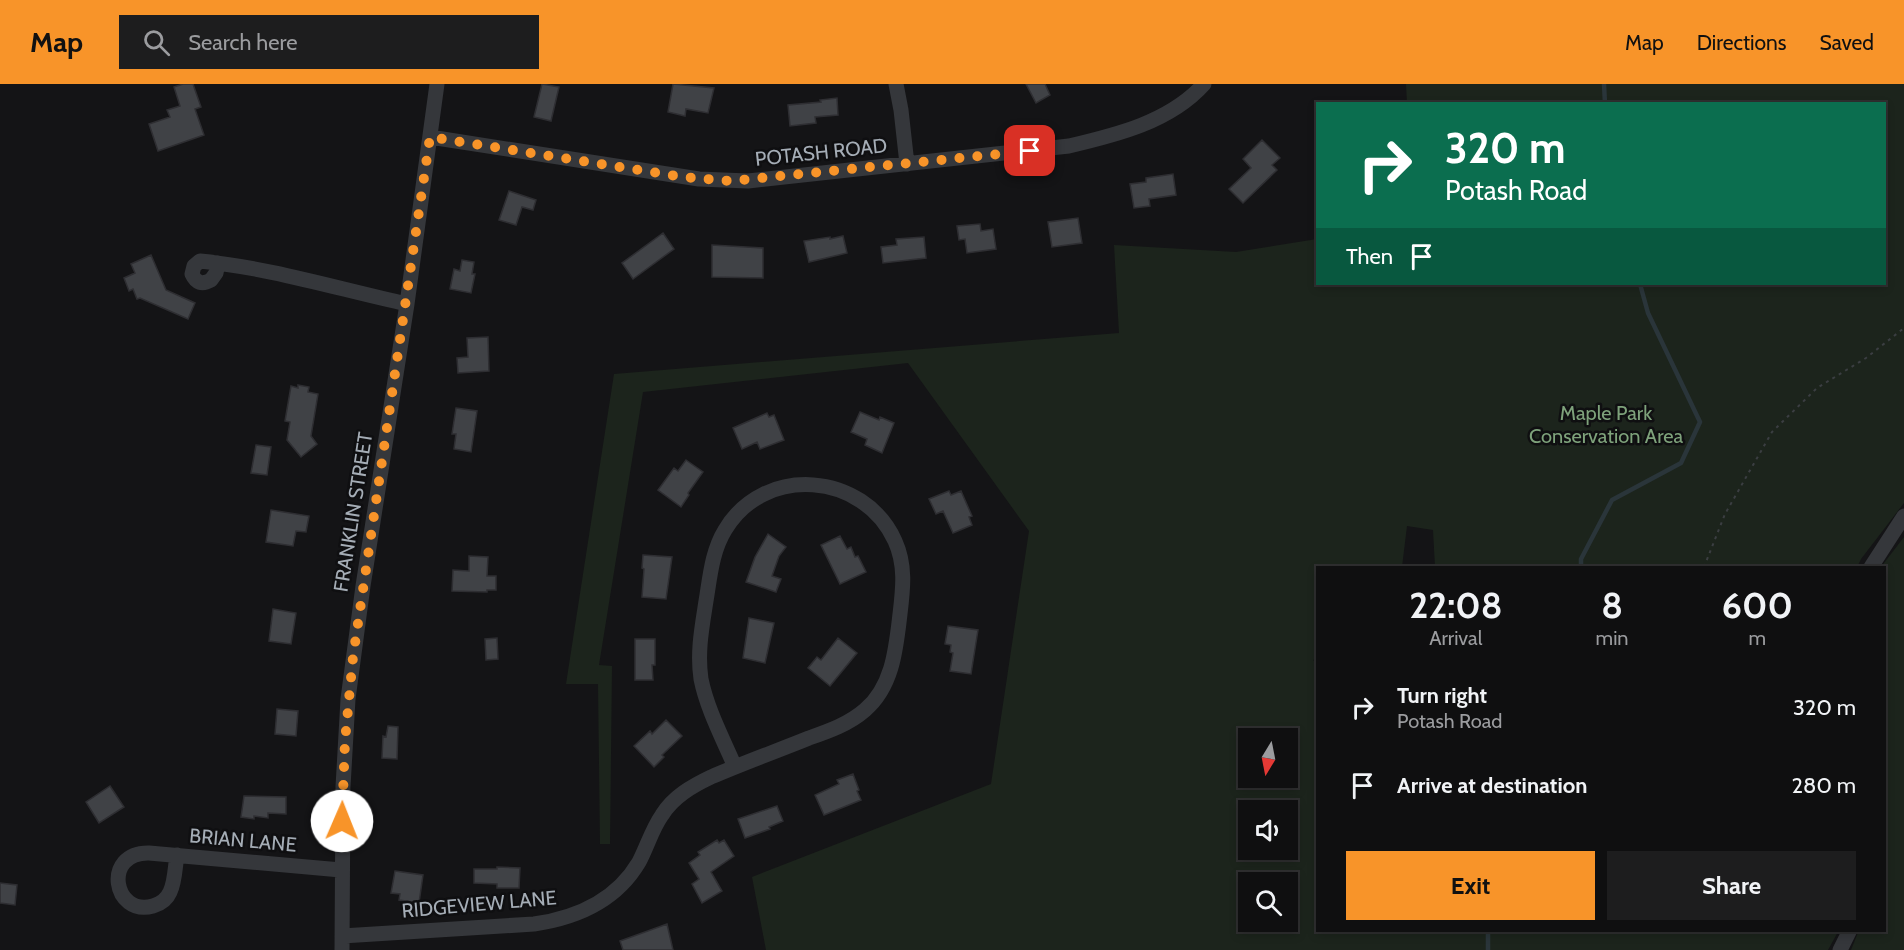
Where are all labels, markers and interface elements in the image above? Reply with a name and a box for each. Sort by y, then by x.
search box [119,15,539,69]
text: Map [30,25,83,59]
icon: search [140,26,173,59]
text: Search here [188,29,297,56]
text: Map [1625,30,1664,55]
text: Directions [1697,30,1786,55]
text: Saved [1819,30,1874,55]
text: 320 m [1445,122,1565,174]
pin [1004,125,1055,176]
icon: right [1346,126,1424,204]
street label: POTASH ROAD [754,133,888,171]
icon: arrive [1013,134,1046,167]
text: Potash Road [1445,174,1587,207]
icon: arrive [1405,240,1438,273]
text: Then [1346,243,1393,270]
park label: Maple Park Conservation Area [1529,401,1683,448]
street label: FRANKLIN STREET [329,430,378,593]
text: 22:08 [1409,583,1502,627]
text: 8 [1601,583,1623,627]
text: 600 [1722,583,1793,627]
text: Arrival [1429,626,1482,650]
text: min [1596,626,1629,650]
text: m [1749,626,1766,650]
text: Turn right [1397,682,1487,709]
icon: right [1346,691,1379,724]
text: 320 m [1793,694,1856,721]
text: Potash Road [1397,709,1502,733]
north arrow [1238,728,1298,788]
map controls [1238,728,1298,932]
icon: arrive [1346,769,1379,802]
text: Arrive at destination [1397,772,1587,799]
text: 280 m [1792,772,1856,799]
position arrow [310,789,374,853]
button: sound [1238,800,1298,860]
street label: BRIAN LANE [188,823,298,857]
button: Exit [1346,851,1595,920]
button: Share [1607,851,1856,920]
button: search [1238,872,1298,932]
street label: RIDGEVIEW LANE [400,885,558,923]

